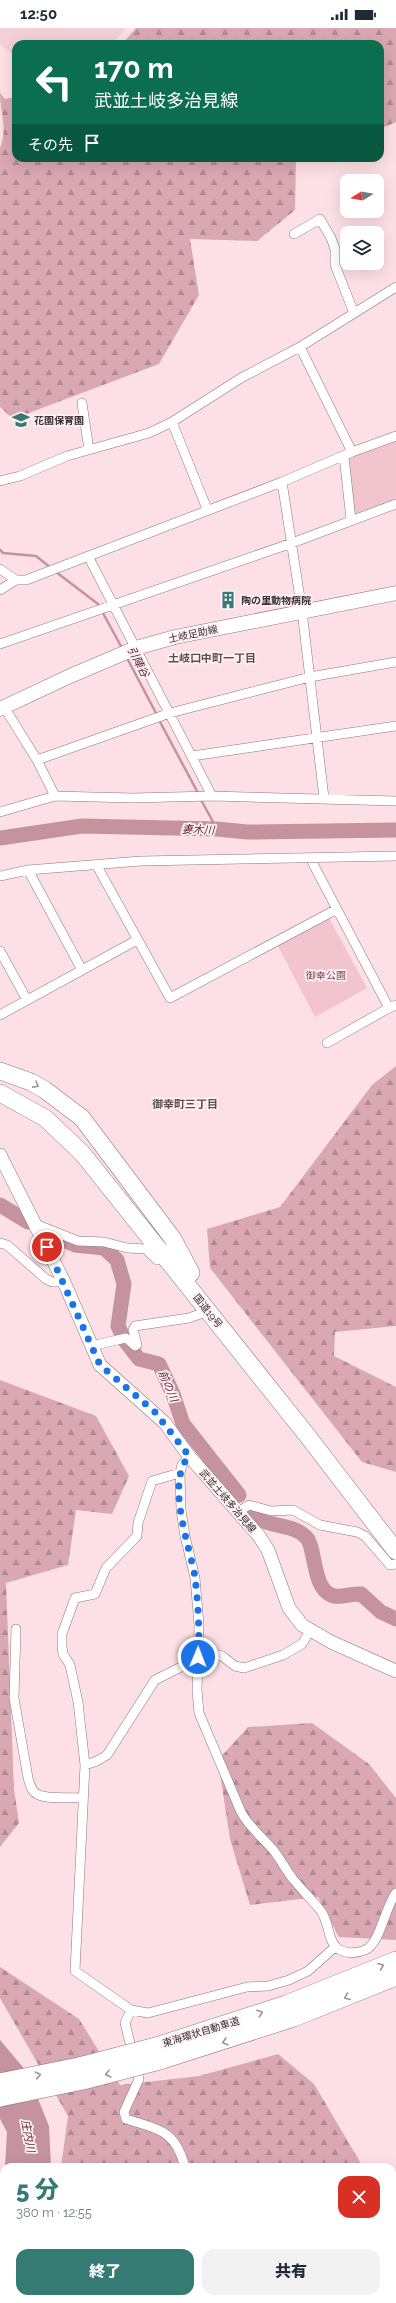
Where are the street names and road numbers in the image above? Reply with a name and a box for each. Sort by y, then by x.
street label: 土岐足助線 [167,623,219,645]
street label: 国道19号 [191,1292,225,1330]
street label: 武並土岐多治見線 [198,1467,258,1535]
street label: 東海環状自動車道 [161,2015,241,2049]

